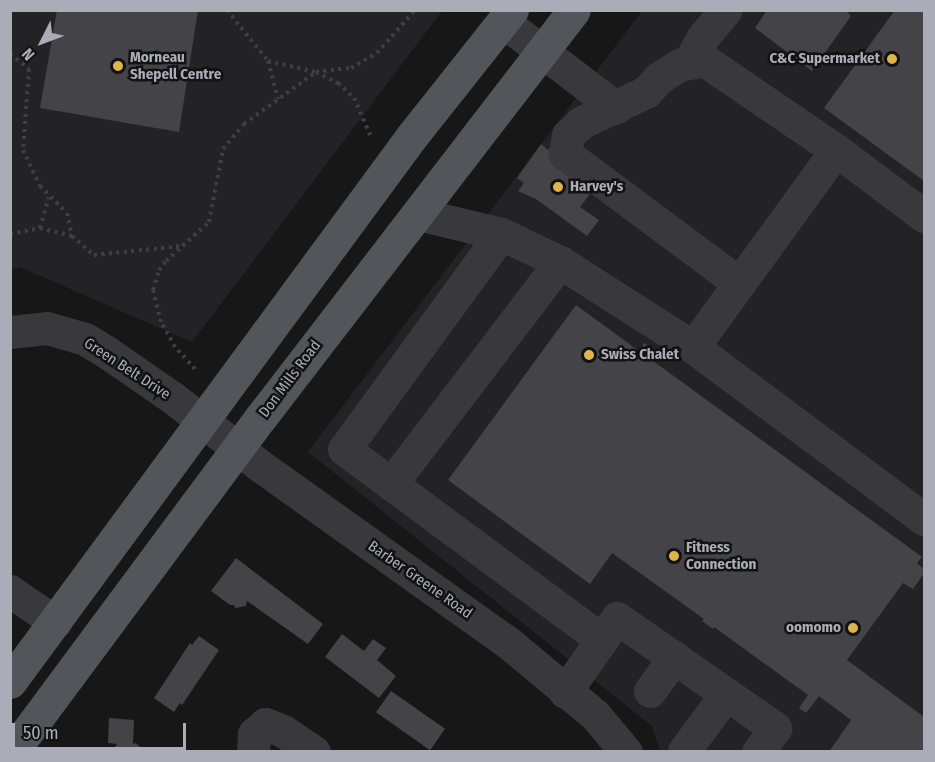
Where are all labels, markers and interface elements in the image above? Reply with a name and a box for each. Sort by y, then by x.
north arrow [12,12,72,72]
text: N [18,44,39,64]
place label: Morneau Shepell Centre [130,48,221,83]
place label: C&C Supermarket [769,50,880,68]
marker: C&C Supermarket [885,52,899,66]
marker: Morneau Shepell Centre [111,59,125,73]
place label: Harvey's [570,178,623,196]
marker: Harvey's [551,180,565,194]
street label: Green Belt Drive [80,334,174,404]
street label: Don Mills Road [255,337,325,421]
place label: Swiss Chalet [601,346,679,364]
marker: Swiss Chalet [582,348,596,362]
street label: Barber Greene Road [364,537,476,623]
place label: Fitness Connection [686,538,756,573]
marker: Fitness Connection [667,549,681,563]
place label: oomomo [786,619,841,637]
marker: oomomo [846,621,860,635]
scale bar [15,711,189,749]
text: 50 m [23,722,59,744]

